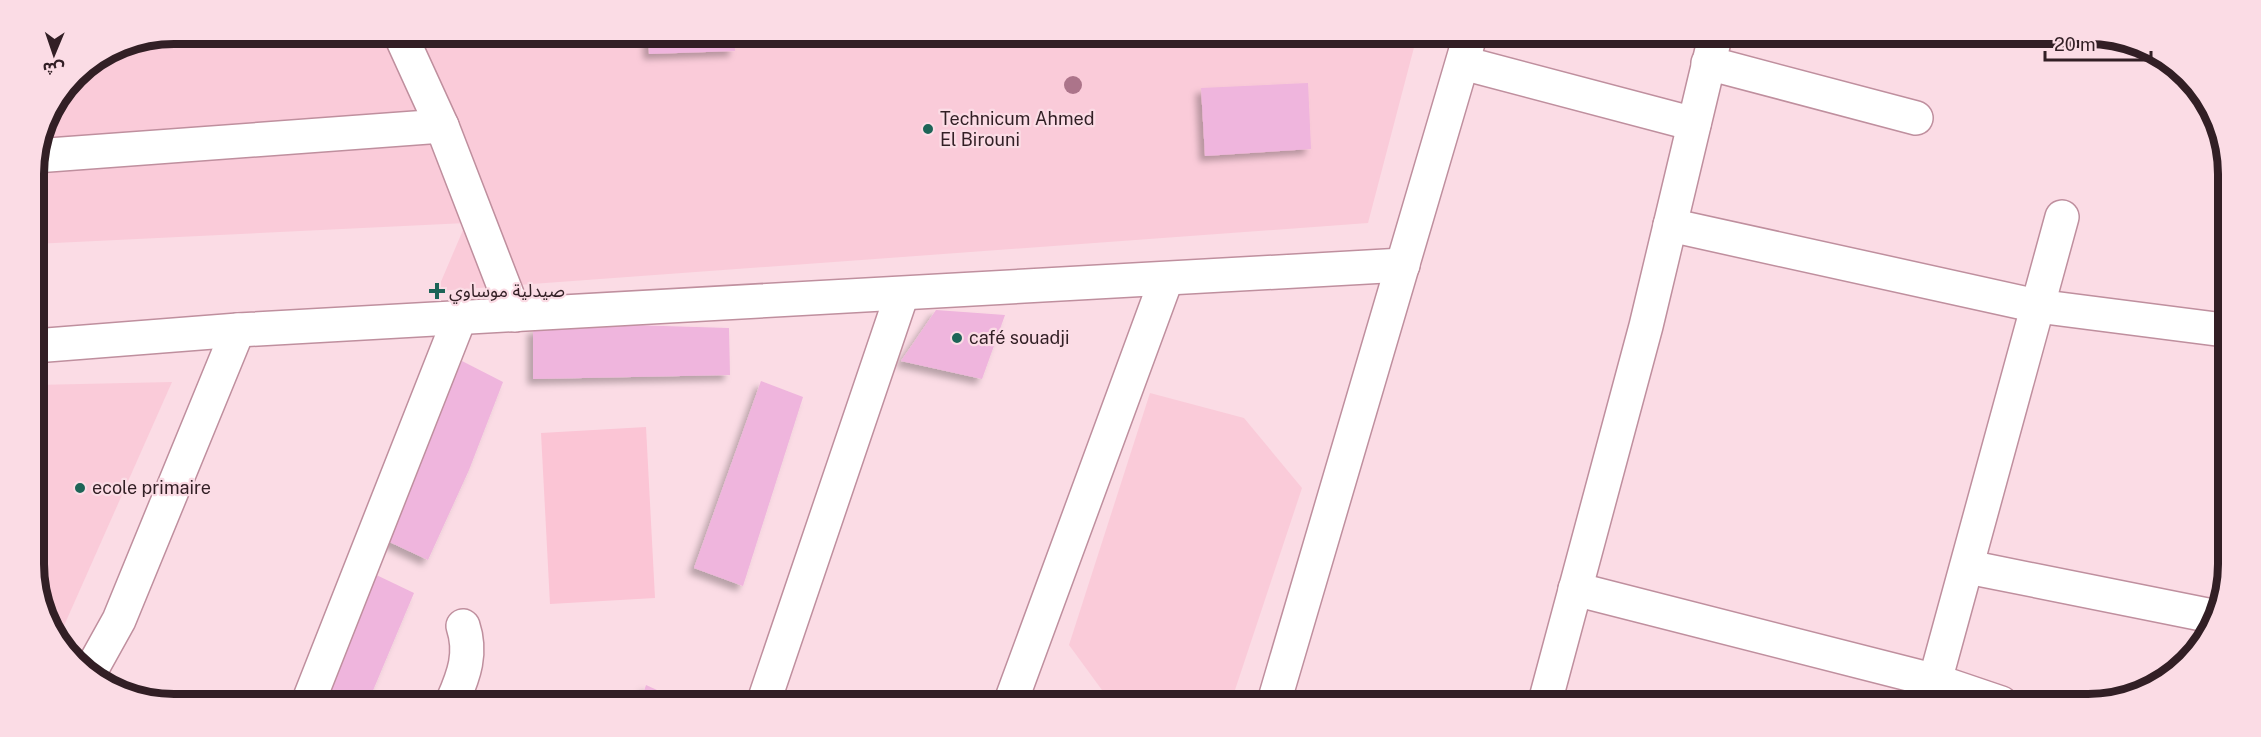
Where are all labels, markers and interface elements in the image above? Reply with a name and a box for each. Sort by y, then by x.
north arrow [24,24,84,84]
scale bar [2045,24,2152,62]
text: 20 m [2054,34,2096,55]
text: ش [42,59,65,78]
place label: Technicum Ahmed El Birouni [940,108,1094,150]
marker: Technicum Ahmed El Birouni [921,122,935,136]
place label: صيدلية موساوي [449,280,565,304]
marker: صيدلية موساوي [430,284,444,298]
place label: café souadji [969,327,1069,348]
marker: café souadji [950,331,964,345]
place label: ecole primaire [92,477,211,498]
marker: ecole primaire [73,481,87,495]

